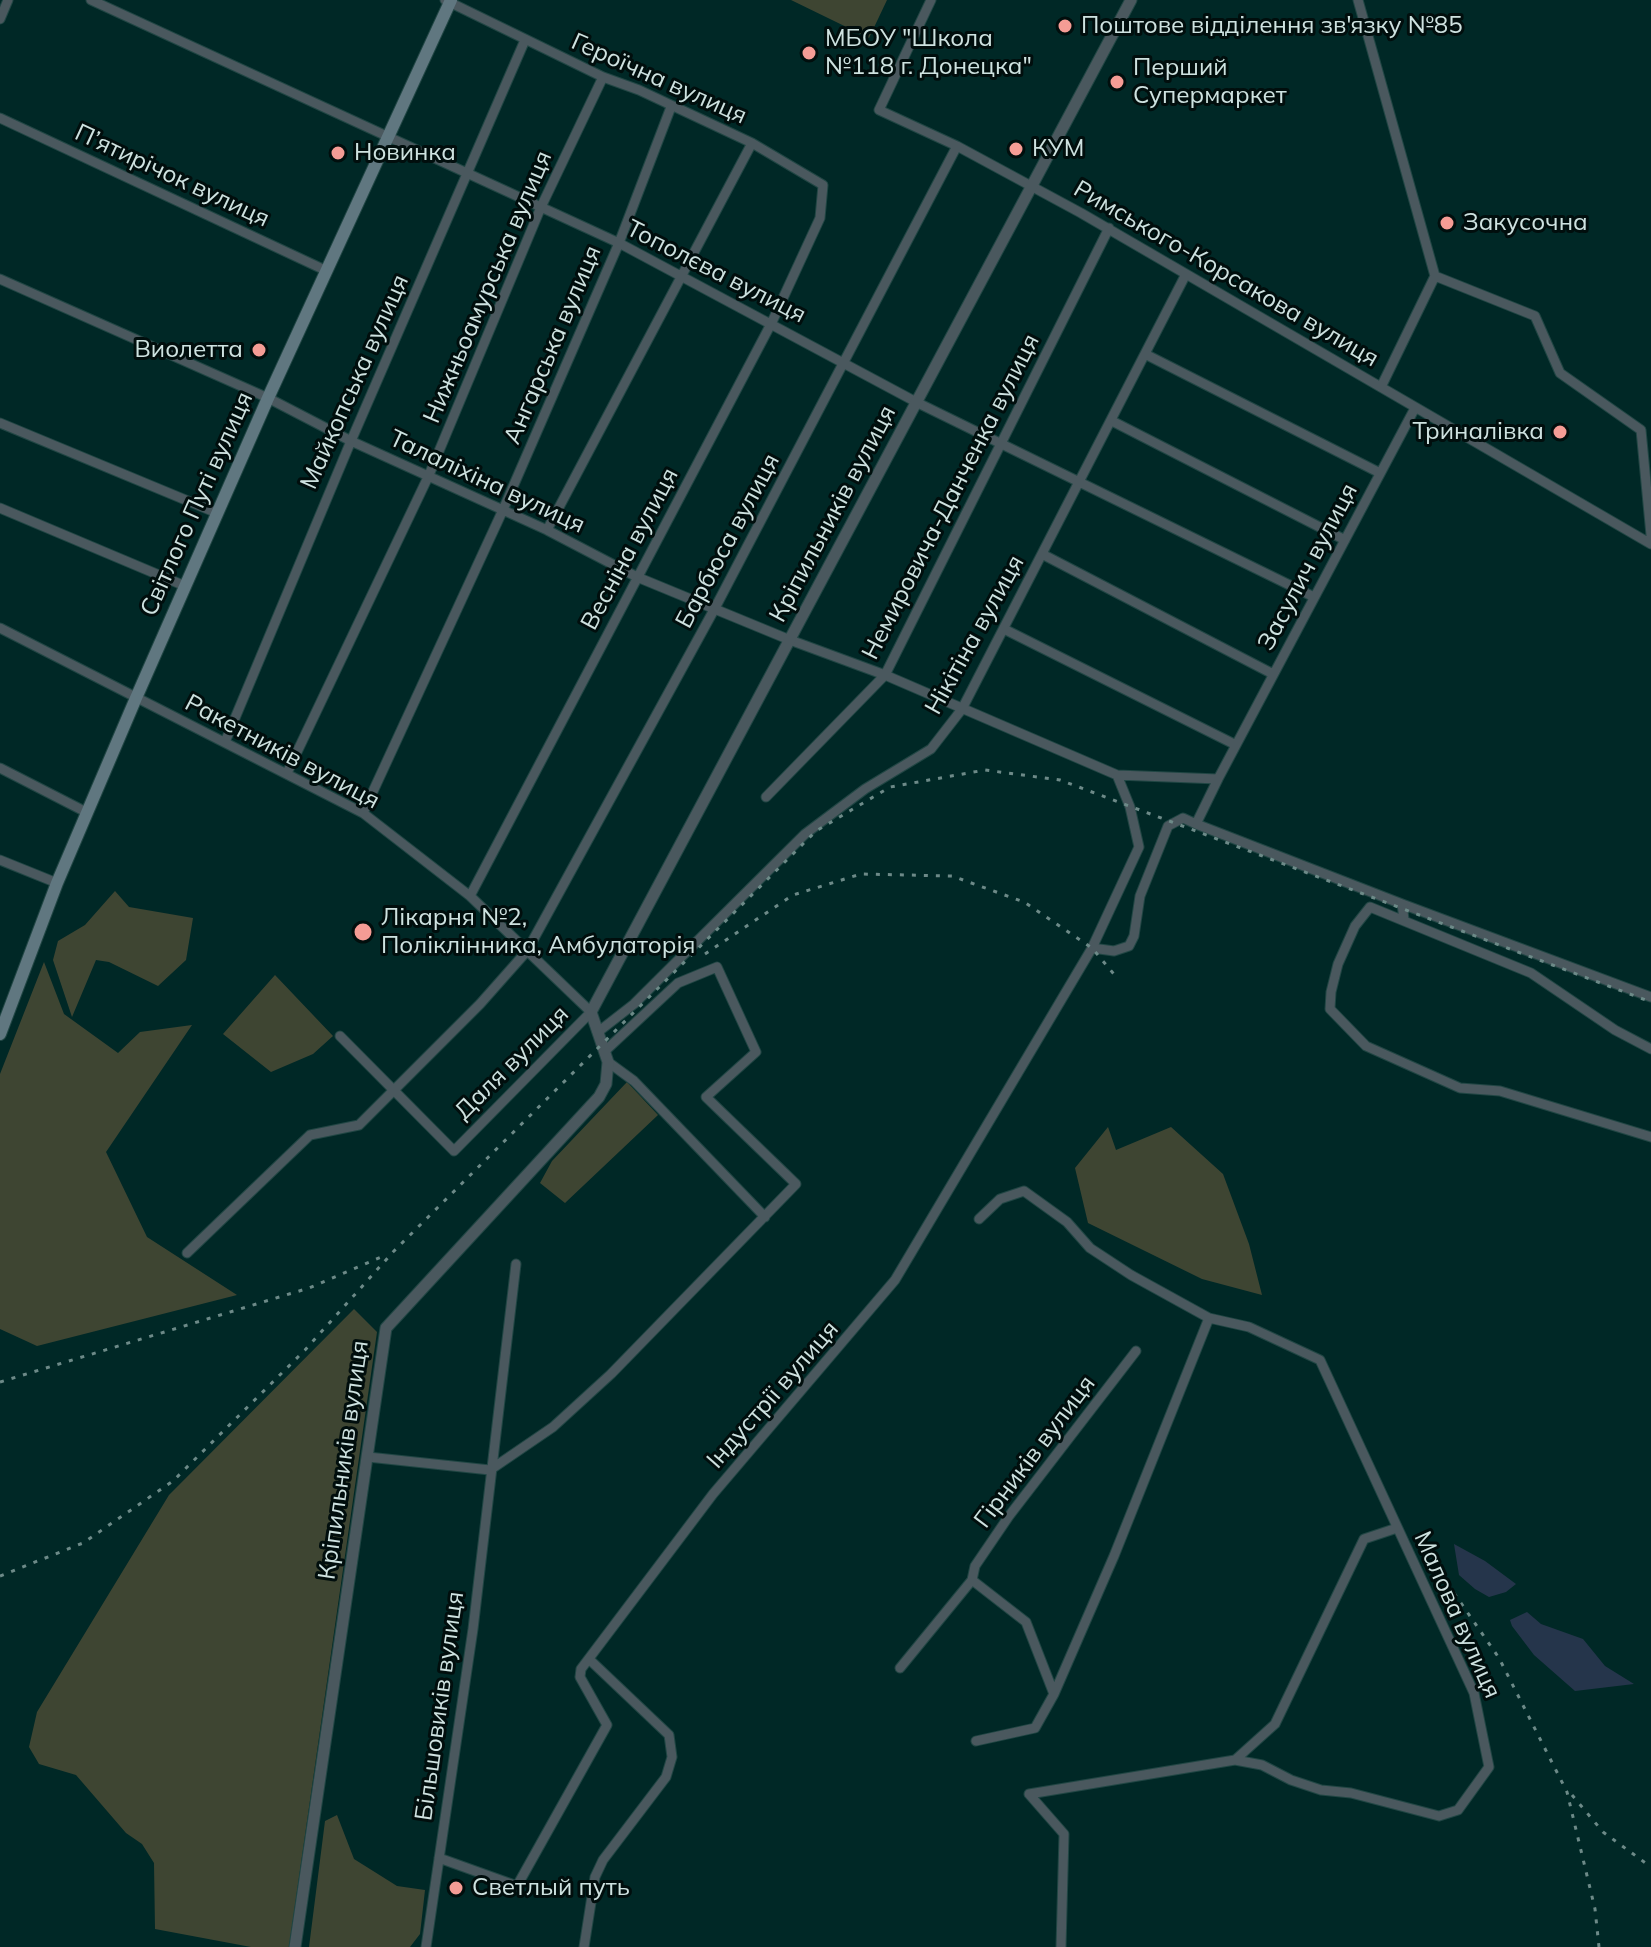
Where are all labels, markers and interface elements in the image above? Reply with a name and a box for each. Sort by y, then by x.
place label: Поштове відділення зв'язку №85 [1081,12,1463,40]
marker: Поштове відділення зв'язку №85 [1056,17,1074,35]
place label: МБОУ "Школа №118 г. Донецка" [825,25,1032,81]
street label: Героїчна вулиця [567,27,751,131]
marker: МБОУ "Школа №118 г. Донецка" [800,44,818,62]
place label: Перший Супермаркет [1133,54,1287,110]
marker: Перший Супермаркет [1108,73,1126,91]
street label: П’ятирічок вулиця [70,118,274,234]
place label: КУМ [1032,135,1084,163]
place label: Новинка [354,139,456,167]
marker: КУМ [1007,140,1025,158]
marker: Новинка [329,144,347,162]
street label: Нижньоамурська вулиця [418,147,558,427]
street label: Римського-Корсакова вулиця [1068,175,1384,373]
place label: Закусочна [1463,209,1588,237]
street label: Тополєва вулиця [621,214,811,330]
marker: Закусочна [1438,214,1456,232]
street label: Ангарська вулиця [498,241,608,449]
street label: Майкопська вулиця [295,270,415,494]
street label: Немировича-Данченка вулиця [856,330,1046,664]
place label: Виолетта [135,336,243,364]
marker: Виолетта [250,341,268,359]
street label: Світлого Путі вулиця [135,388,259,620]
street label: Кріпильників вулиця [764,401,902,627]
place label: Триналівка [1412,418,1544,446]
marker: Триналівка [1551,423,1569,441]
street label: Талаліхіна вулиця [385,424,589,540]
street label: Барбюса вулиця [670,449,786,633]
street label: Весніна вулиця [575,463,685,635]
street label: Засулич вулиця [1252,479,1364,655]
street label: Нікітіна вулиця [919,551,1031,719]
street label: Ракетників вулиця [180,689,384,815]
place label: Лікарня №2, Поліклінника, Амбулаторія [381,904,696,960]
marker: Лікарня №2, Поліклінника, Амбулаторія [352,921,374,943]
street label: Даля вулиця [449,1000,575,1126]
street label: Індустрії вулиця [701,1315,845,1475]
street label: Кріпильників вулиця [313,1339,375,1581]
street label: Гірників вулиця [968,1370,1102,1534]
street label: Малова вулиця [1407,1527,1507,1703]
street label: Більшовиків вулиця [410,1590,470,1822]
place label: Светлый путь [472,1874,630,1902]
marker: Светлый путь [447,1879,465,1897]

